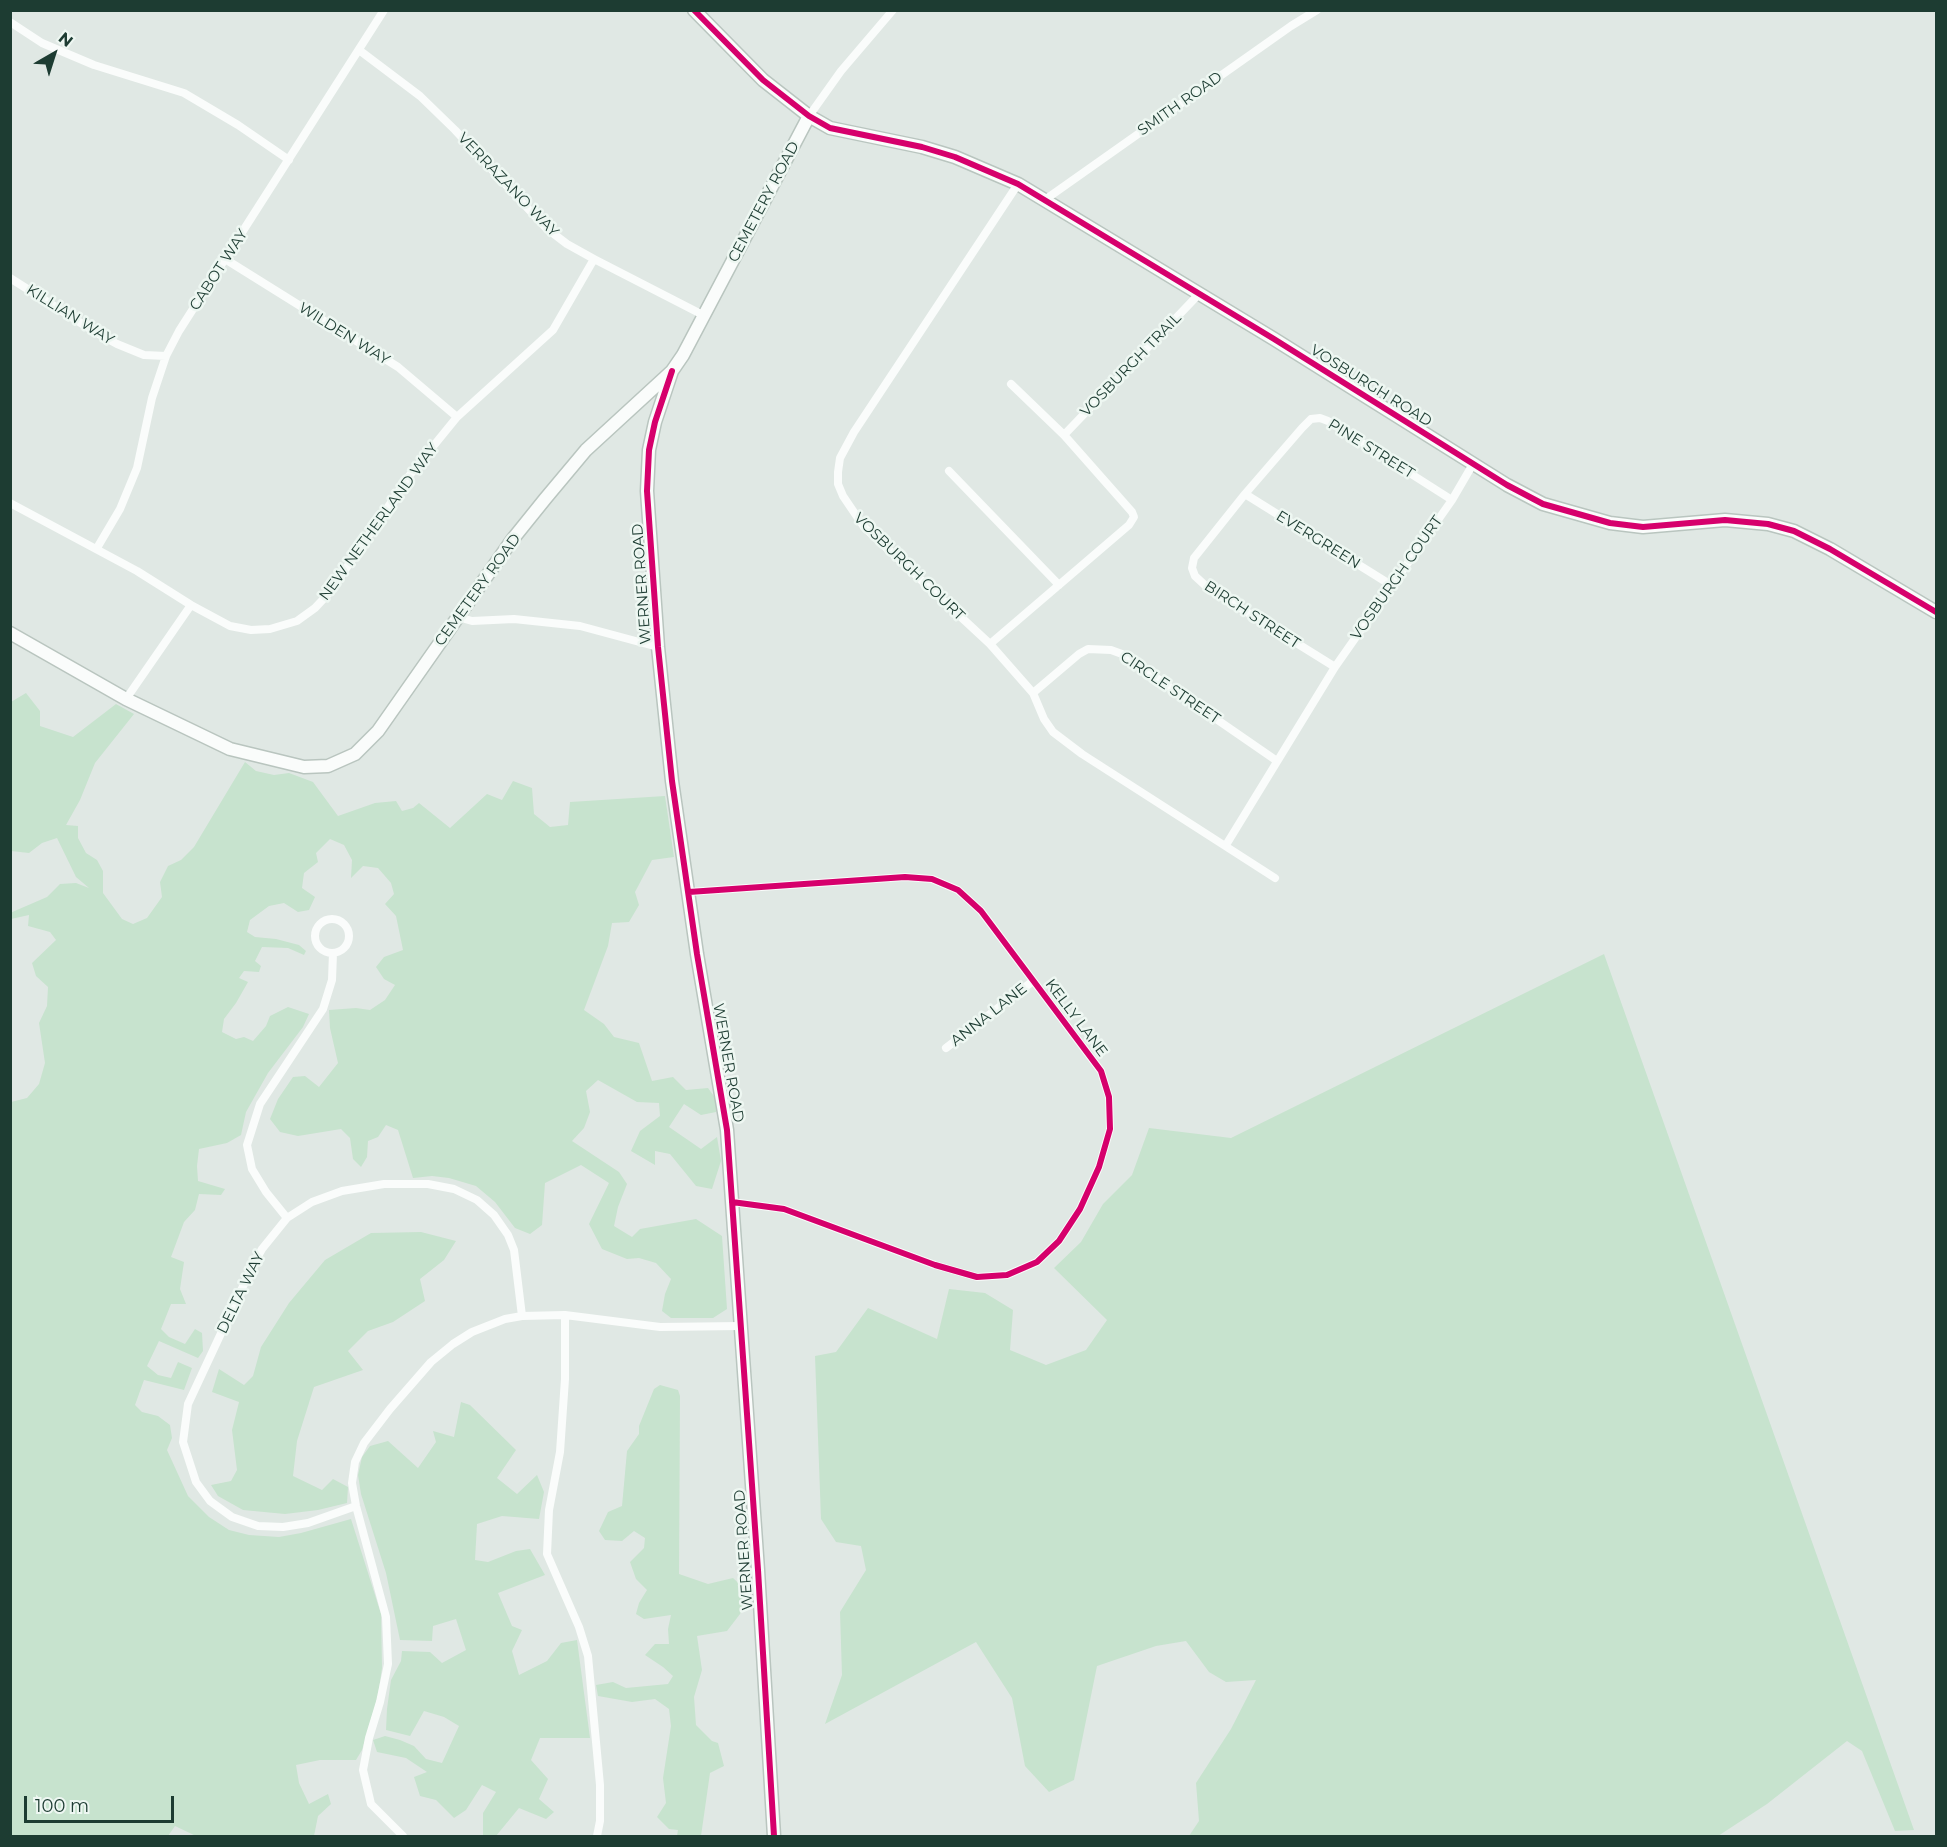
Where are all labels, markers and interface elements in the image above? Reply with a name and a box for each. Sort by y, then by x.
north arrow [24,24,84,84]
text: N [55,28,77,51]
street label: SMITH ROAD [1134,68,1226,140]
street label: VERRAZANO WAY [454,129,562,241]
street label: CEMETERY ROAD [725,139,803,265]
street label: CABOT WAY [186,226,252,314]
street label: KILLIAN WAY [23,281,117,349]
street label: WILDEN WAY [295,299,393,369]
street label: VOSBURGH TRAIL [1077,309,1185,421]
street label: VOSBURGH ROAD [1307,341,1435,431]
street label: PINE STREET [1324,415,1418,483]
street label: NEW NETHERLAND WAY [316,440,442,604]
street label: EVERGREEN [1273,507,1363,573]
street label: VOSBURGH COURT [850,509,968,625]
street label: VOSBURGH COURT [1347,512,1447,644]
street label: WERNER ROAD [629,523,655,645]
street label: CEMETERY ROAD [431,530,525,650]
street label: BIRCH STREET [1201,577,1303,653]
street label: CIRCLE STREET [1117,648,1223,728]
street label: KELLY LANE [1041,976,1111,1060]
street label: ANNA LANE [947,980,1031,1050]
street label: WERNER ROAD [709,1002,747,1124]
street label: DELTA WAY [213,1249,269,1337]
street label: WERNER ROAD [731,1489,757,1611]
scale bar [27,1784,177,1822]
text: 100 m [35,1795,89,1817]

